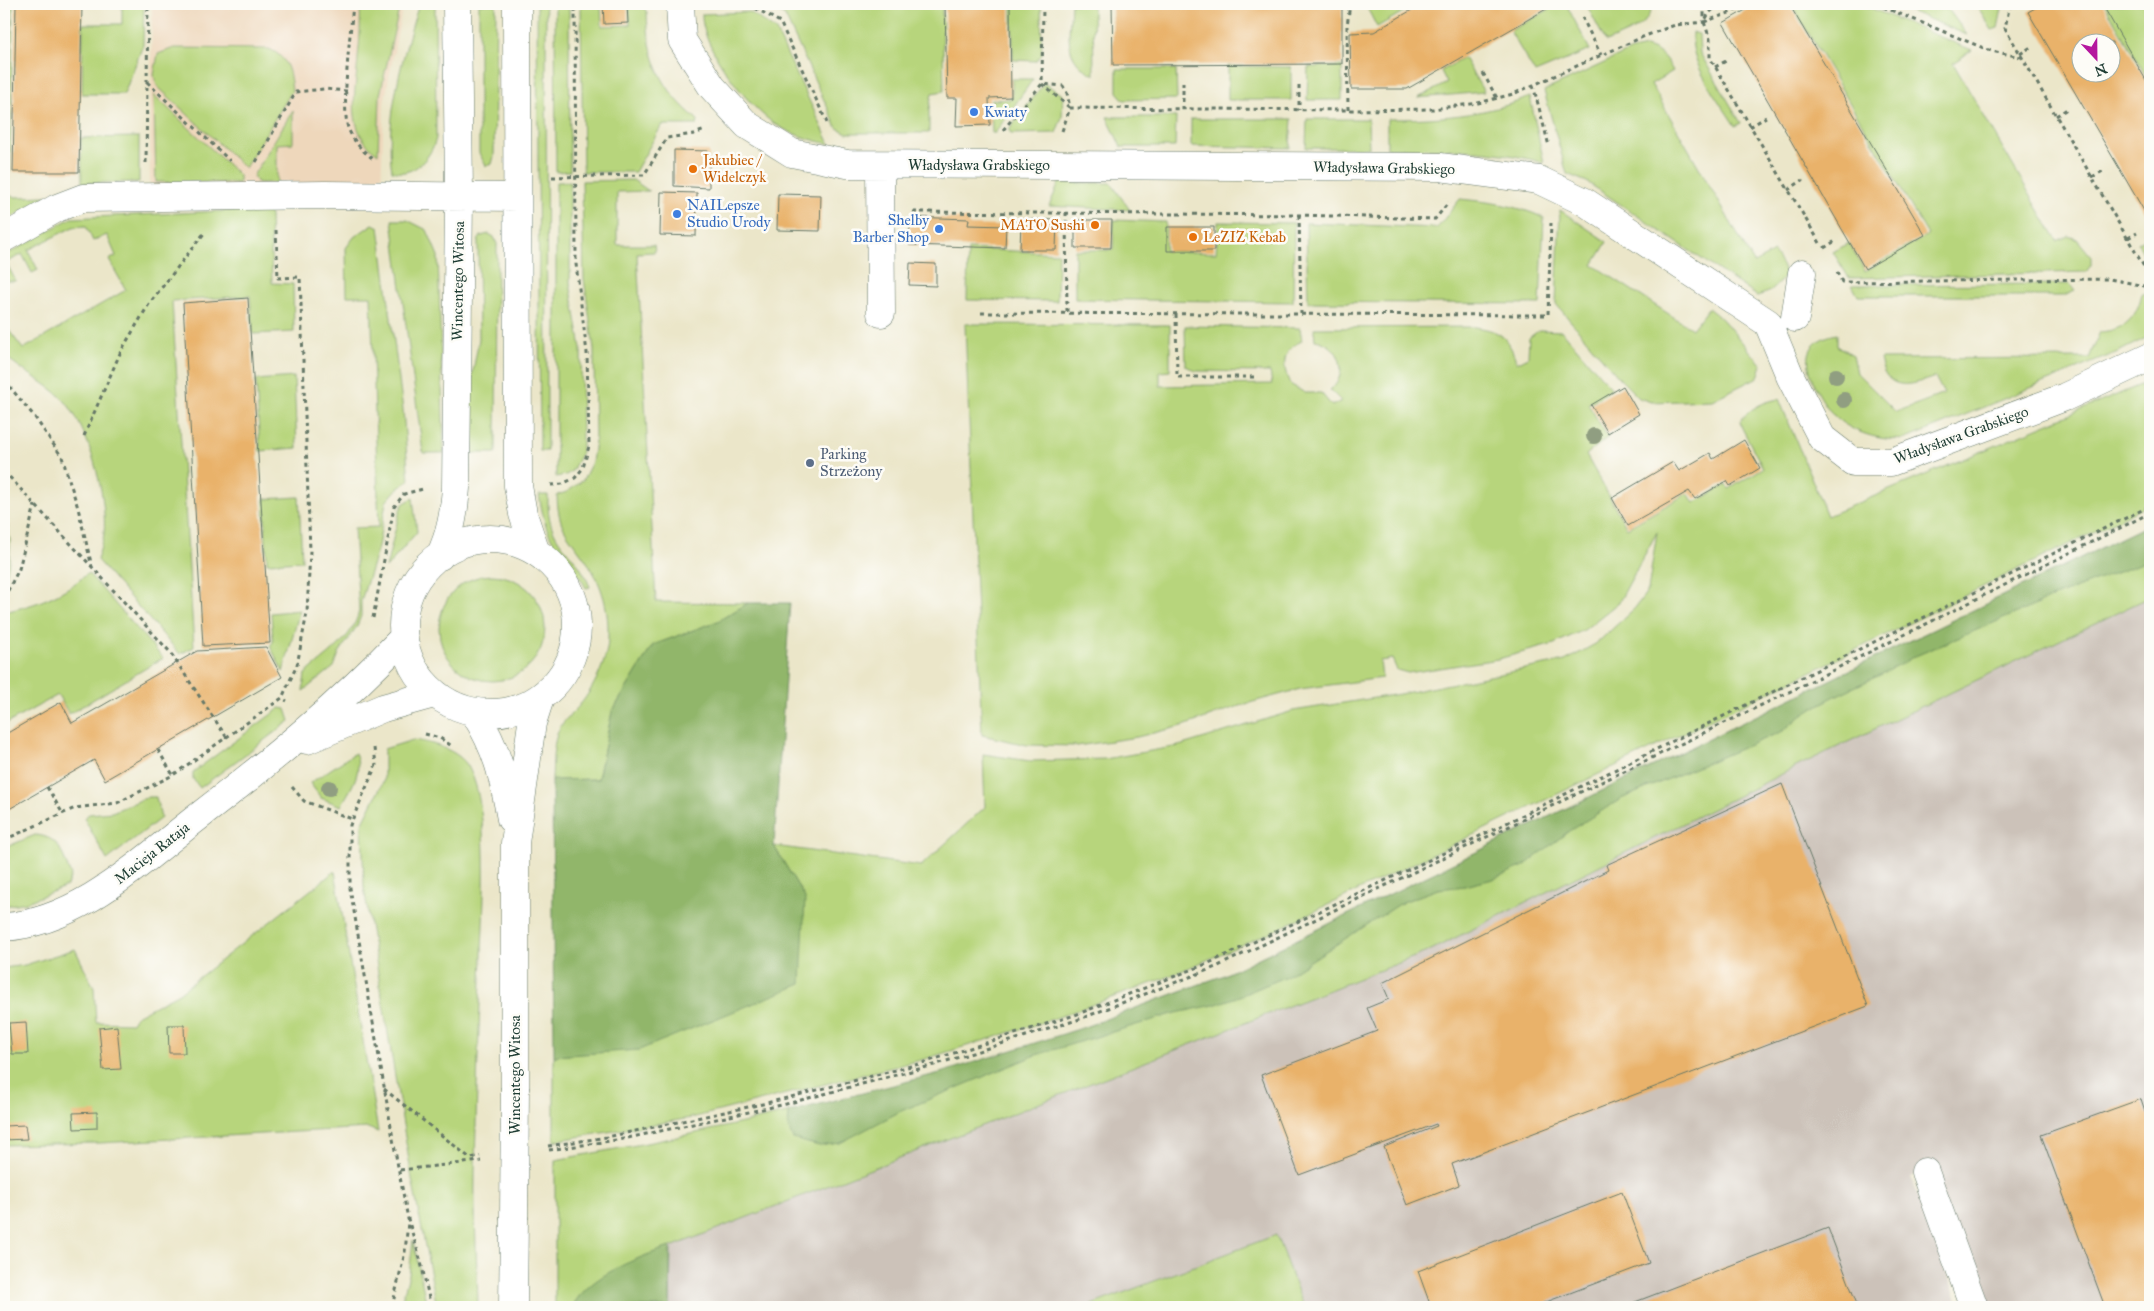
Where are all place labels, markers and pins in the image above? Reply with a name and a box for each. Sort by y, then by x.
place label: Kwiaty [984,103,1028,121]
marker: Kwiaty [968,106,980,118]
place label: Jakubiec / Widelczyk [701,151,766,186]
marker: Jakubiec / Widelczyk [687,163,699,175]
place label: NAILepsze Studio Urody [687,196,772,231]
marker: NAILepsze Studio Urody [671,208,683,220]
place label: Shelby Barber Shop [853,211,930,246]
place label: MATO Sushi [1000,216,1085,234]
marker: MATO Sushi [1089,219,1101,231]
marker: Shelby Barber Shop [933,223,945,235]
place label: LeZIZ Kebab [1203,228,1286,246]
marker: LeZIZ Kebab [1187,231,1199,243]
place label: Parking Strzeżony [820,445,883,480]
marker: Parking Strzeżony [804,457,816,469]

